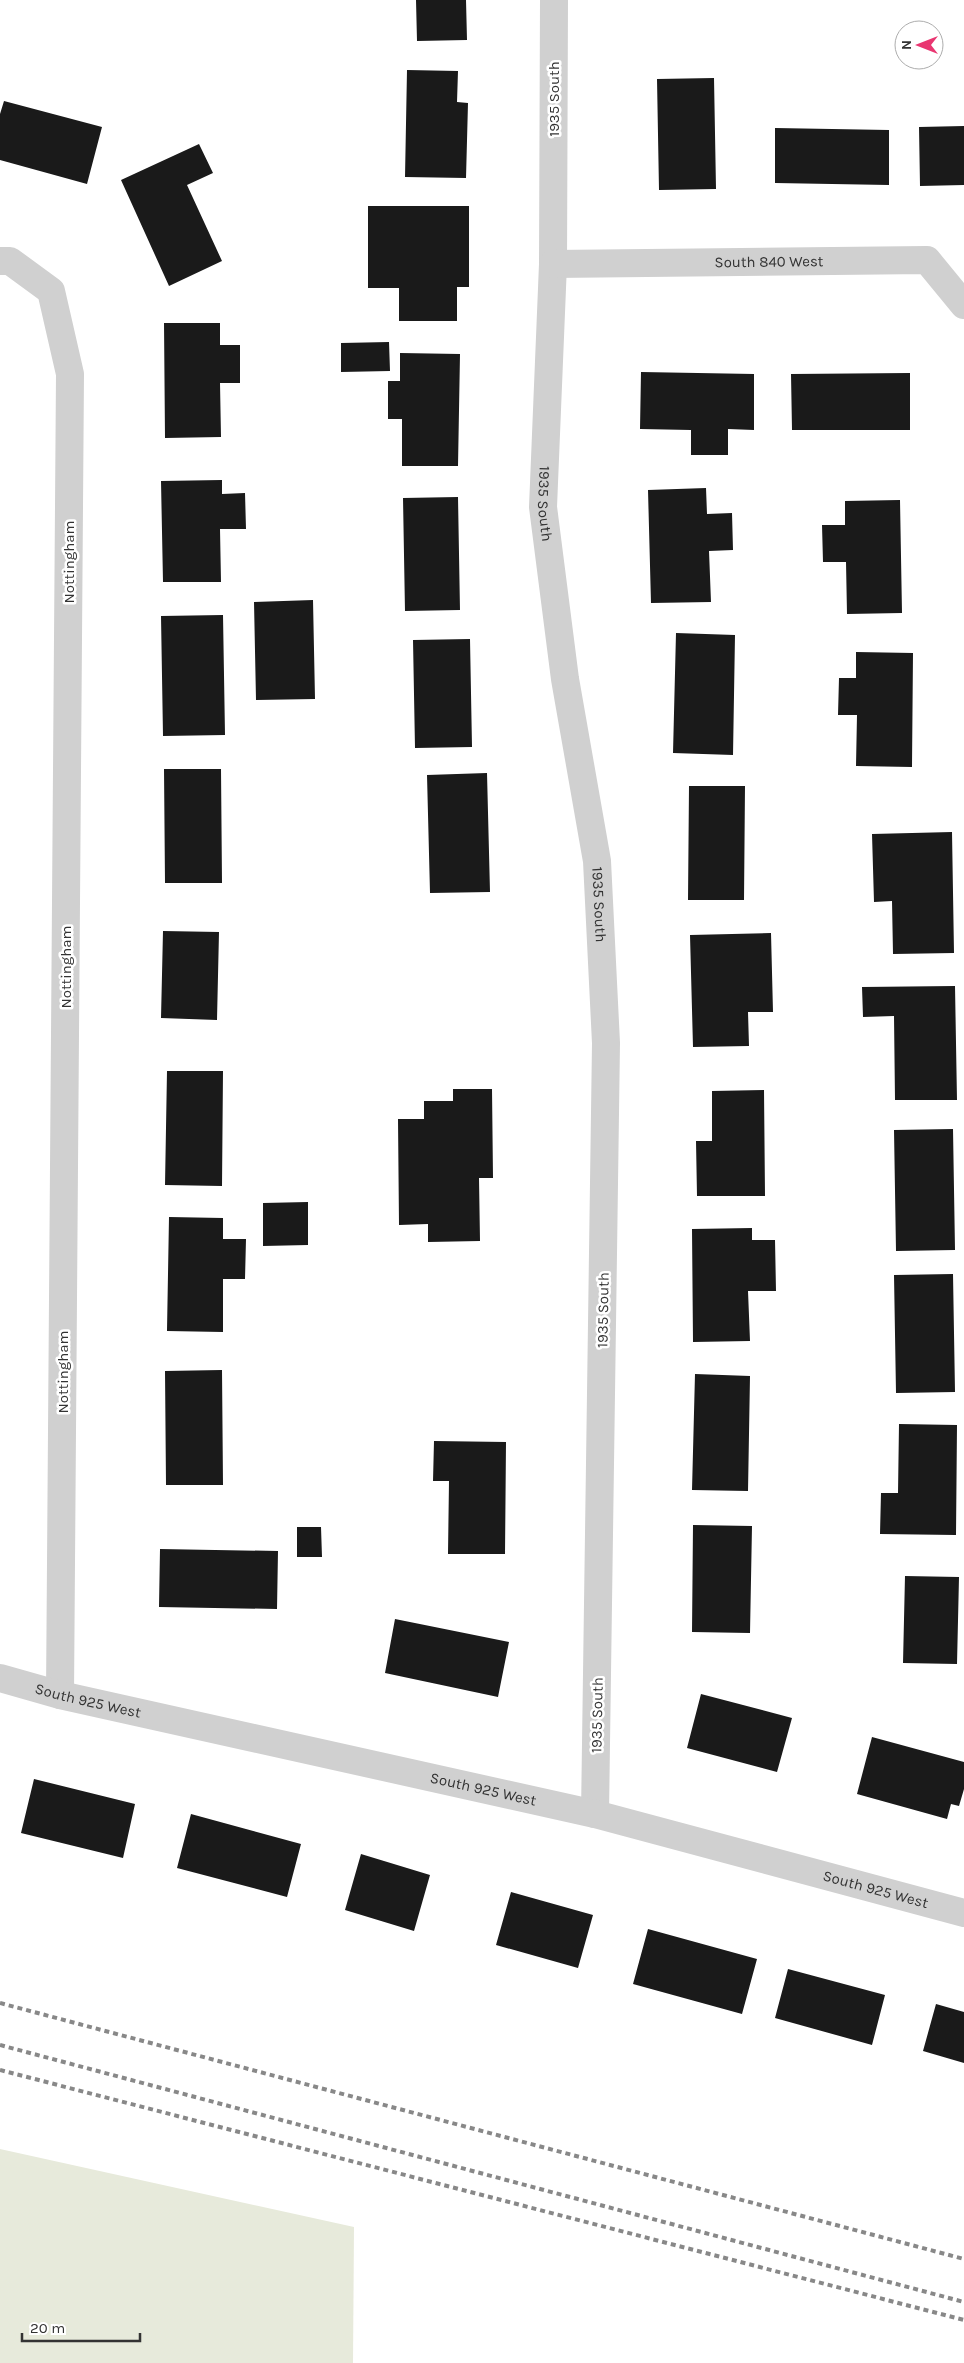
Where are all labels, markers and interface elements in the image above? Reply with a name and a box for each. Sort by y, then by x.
north arrow [894,20,944,70]
text: N [898,40,915,50]
street label: 1935 South [545,61,563,137]
street label: South 840 West [714,252,824,271]
street label: 1935 South [534,466,556,542]
street label: Nottingham [60,520,78,604]
street label: 1935 South [588,866,610,943]
street label: Nottingham [57,925,75,1009]
street label: 1935 South [593,1272,613,1348]
street label: Nottingham [54,1330,72,1414]
street label: 1935 South [587,1677,607,1753]
street label: South 925 West [33,1679,143,1722]
street label: South 925 West [429,1769,538,1810]
street label: South 925 West [821,1867,931,1912]
scale bar [22,2310,140,2342]
text: 20 m [30,2319,65,2337]

